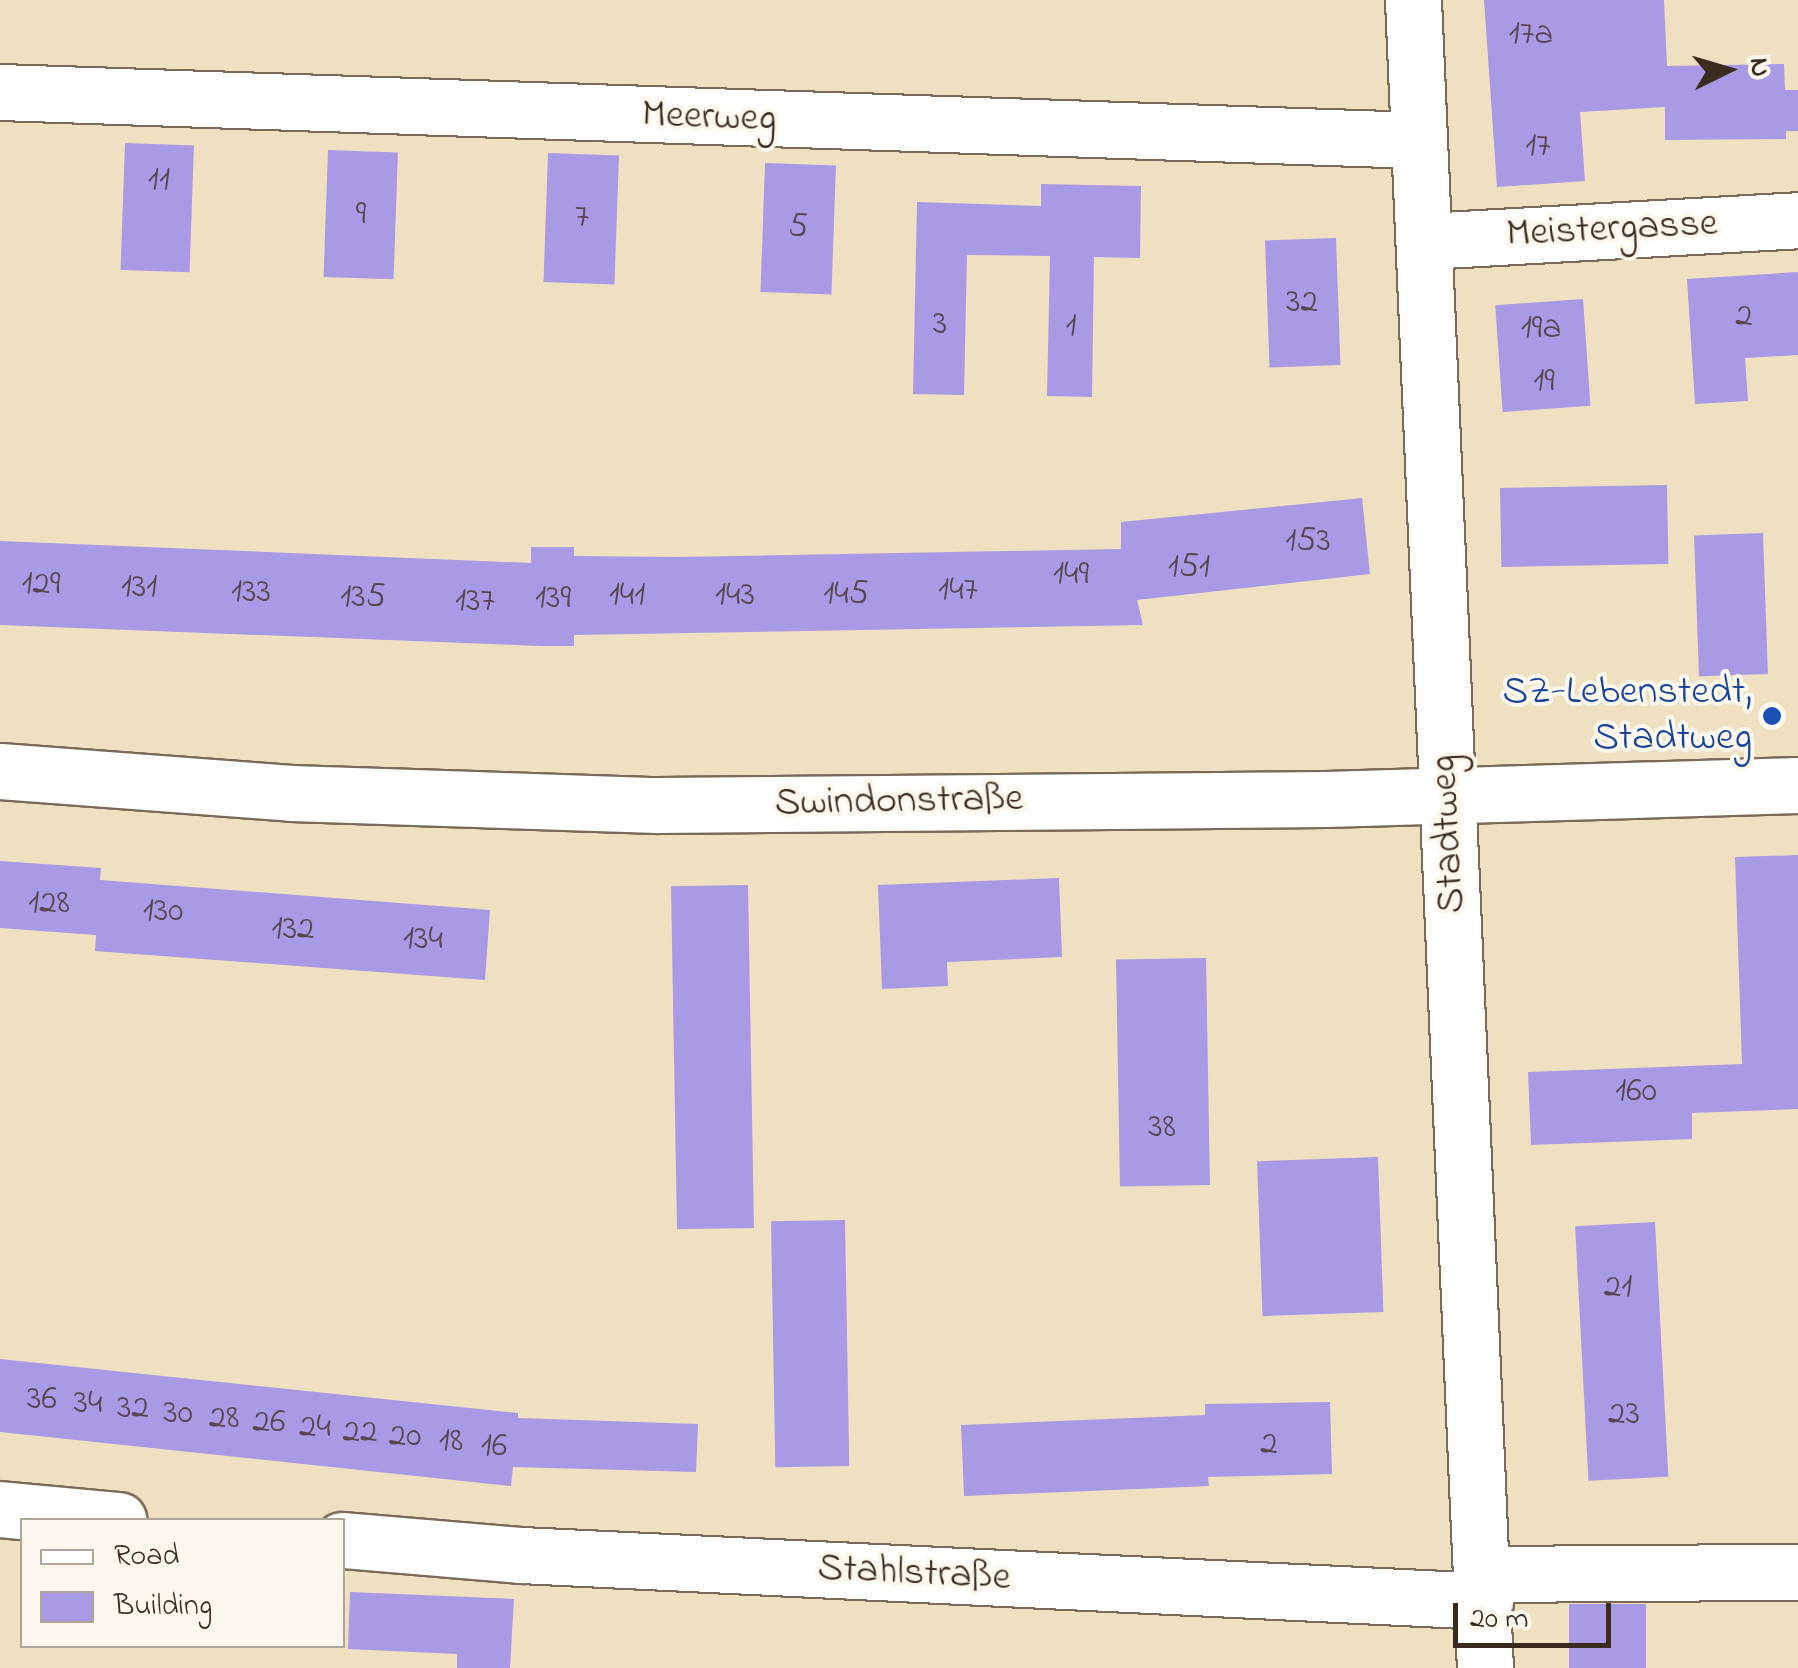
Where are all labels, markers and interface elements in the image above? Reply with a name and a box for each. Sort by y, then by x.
house number: 17a [1509,14,1553,56]
north arrow [1678,20,1778,120]
text: N [1737,56,1780,79]
street label: Meerweg [641,92,777,144]
house number: 17 [1525,126,1551,168]
house number: 11 [148,160,170,202]
house number: 9 [356,194,366,236]
house number: 7 [575,197,589,239]
street label: Meistergasse [1505,200,1719,260]
house number: 5 [788,207,808,249]
house number: 32 [1286,282,1318,324]
house number: 2 [1735,296,1753,338]
house number: 3 [933,304,947,346]
house number: 1 [1065,306,1077,348]
house number: 19a [1521,308,1561,350]
house number: 19 [1533,361,1555,403]
house number: 153 [1285,521,1331,563]
house number: 151 [1168,547,1210,589]
house number: 149 [1053,554,1089,596]
house number: 129 [21,564,61,606]
house number: 131 [121,567,157,609]
house number: 147 [938,570,978,612]
house number: 133 [231,572,271,614]
house number: 145 [823,574,869,616]
house number: 141 [609,575,645,617]
house number: 143 [715,575,755,617]
house number: 135 [340,577,386,619]
house number: 139 [535,578,571,620]
house number: 137 [455,581,495,623]
place label: SZ-Lebenstedt, Stadtweg [1503,669,1752,763]
marker: SZ-Lebenstedt, Stadtweg [1761,705,1783,727]
street label: Stadtweg [1421,753,1477,915]
street label: Swindonstraße [774,776,1024,828]
house number: 128 [28,883,70,925]
house number: 130 [143,891,183,933]
house number: 132 [272,909,314,951]
house number: 134 [403,919,443,961]
house number: 160 [1615,1071,1657,1113]
house number: 38 [1148,1107,1176,1149]
house number: 21 [1604,1267,1632,1309]
house number: 36 [27,1379,57,1421]
house number: 34 [74,1383,102,1425]
house number: 32 [117,1388,149,1430]
house number: 30 [163,1393,193,1435]
house number: 23 [1608,1394,1640,1436]
house number: 28 [209,1398,239,1440]
house number: 26 [253,1402,285,1444]
house number: 24 [299,1407,331,1449]
house number: 22 [343,1412,377,1454]
house number: 20 [389,1416,421,1458]
house number: 18 [439,1421,463,1463]
house number: 2 [1260,1424,1278,1466]
house number: 16 [481,1426,507,1468]
legend [20,1518,345,1648]
text: Road [114,1535,179,1579]
street label: Stahlstraße [816,1545,1012,1603]
scale bar [1458,1583,1616,1645]
text: Building [114,1585,212,1629]
text: 20 m [1470,1598,1529,1642]

